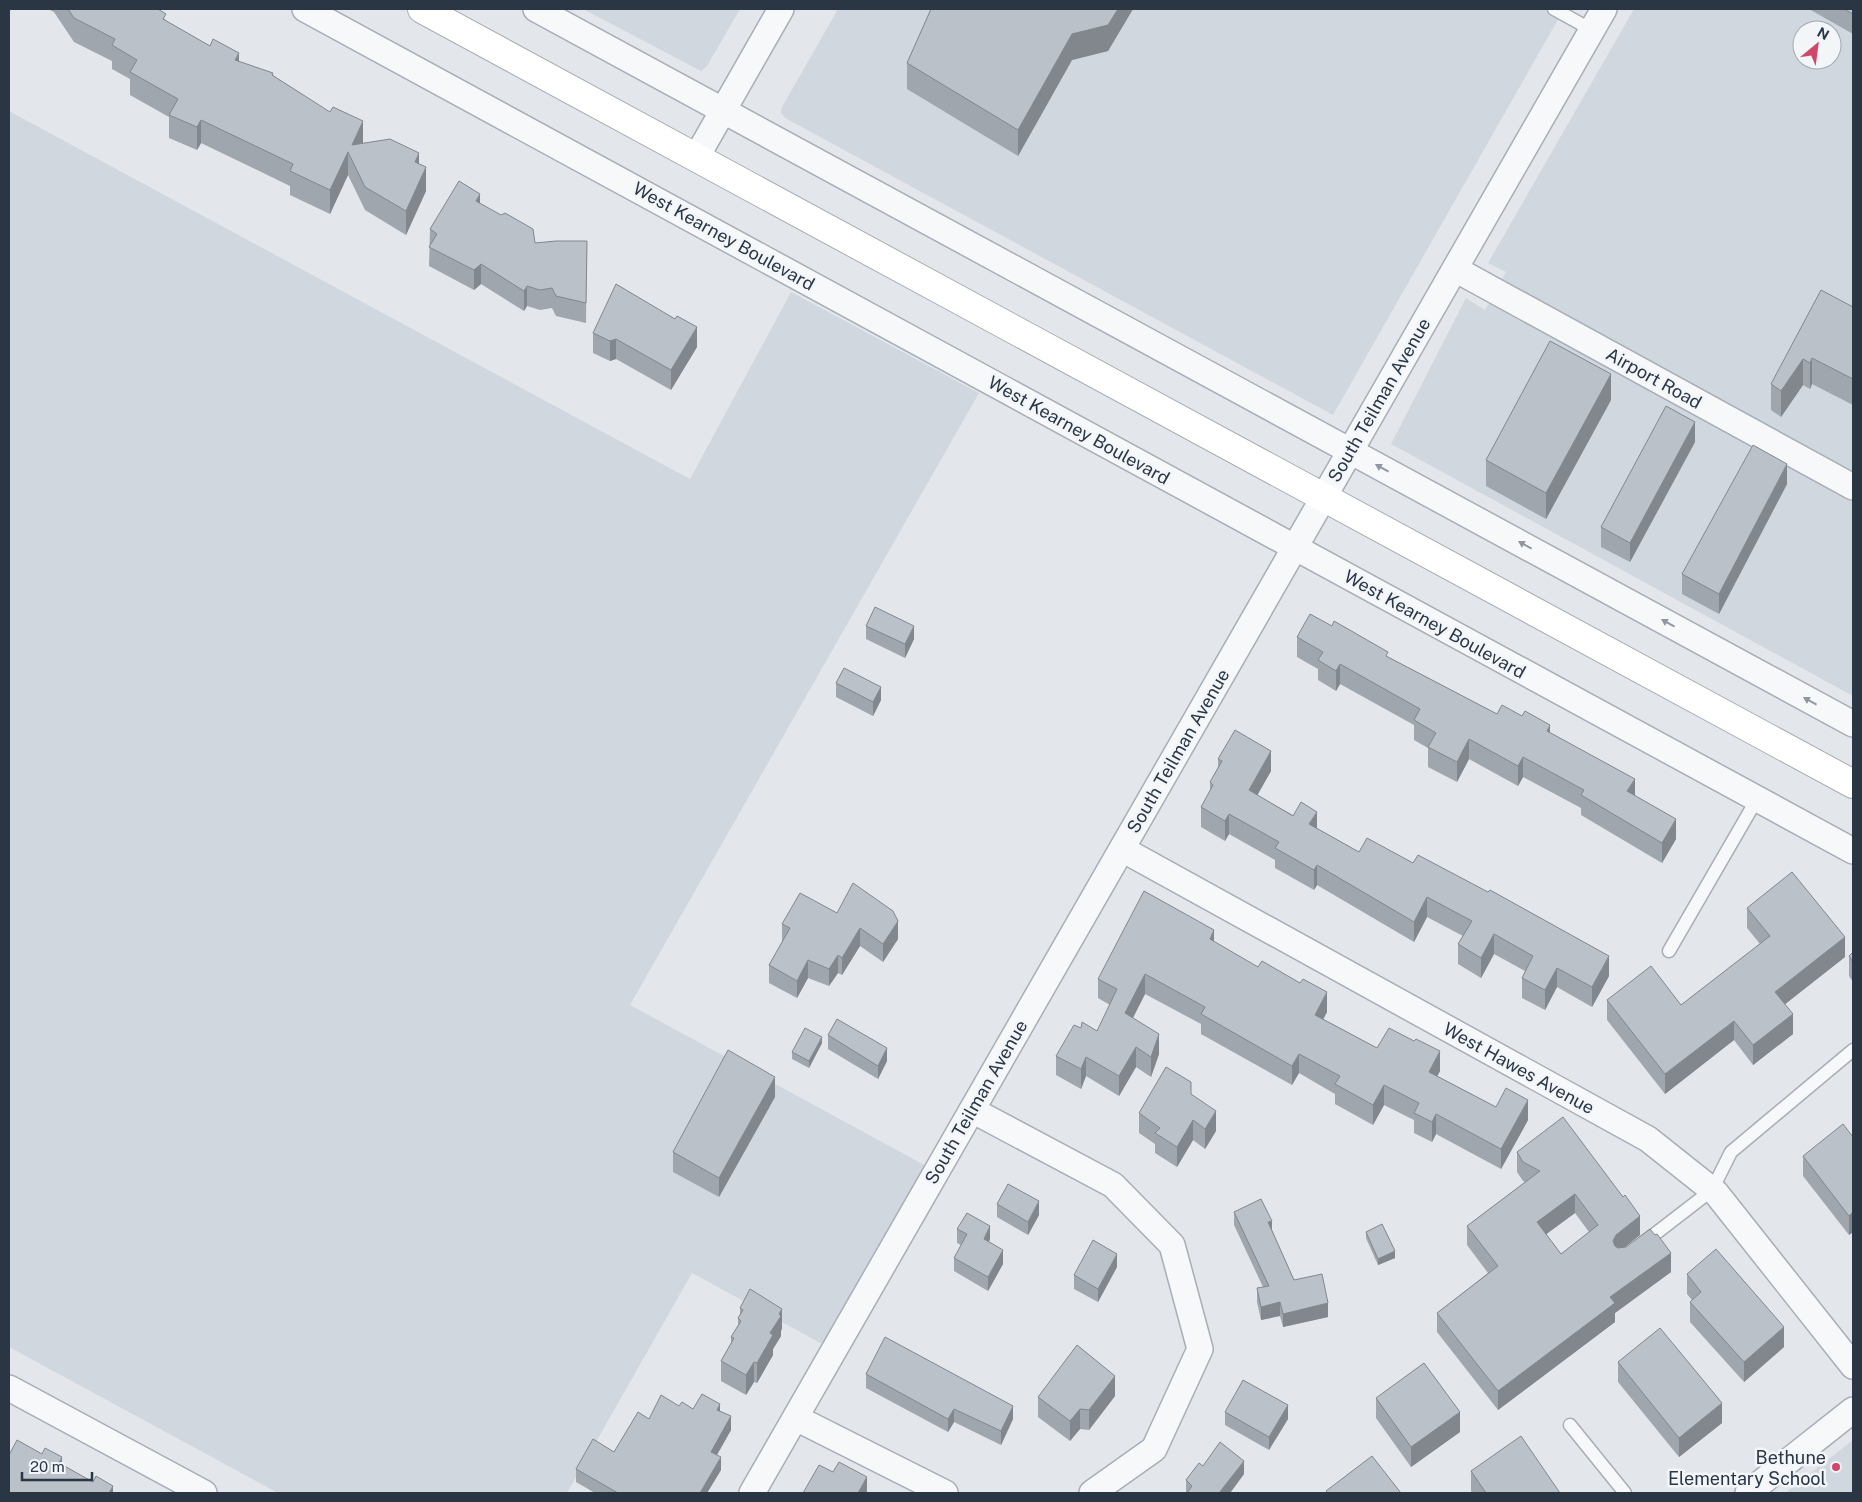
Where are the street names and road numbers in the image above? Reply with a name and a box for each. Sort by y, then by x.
street label: West Kearney Boulevard [630,177,818,295]
street label: South Teilman Avenue [1323,314,1435,486]
street label: Airport Road [1603,343,1705,413]
street label: West Kearney Boulevard [985,371,1173,489]
street label: West Kearney Boulevard [1341,565,1529,683]
street label: South Teilman Avenue [1122,665,1234,837]
street label: South Teilman Avenue [920,1016,1032,1188]
street label: West Hawes Avenue [1440,1018,1598,1118]

